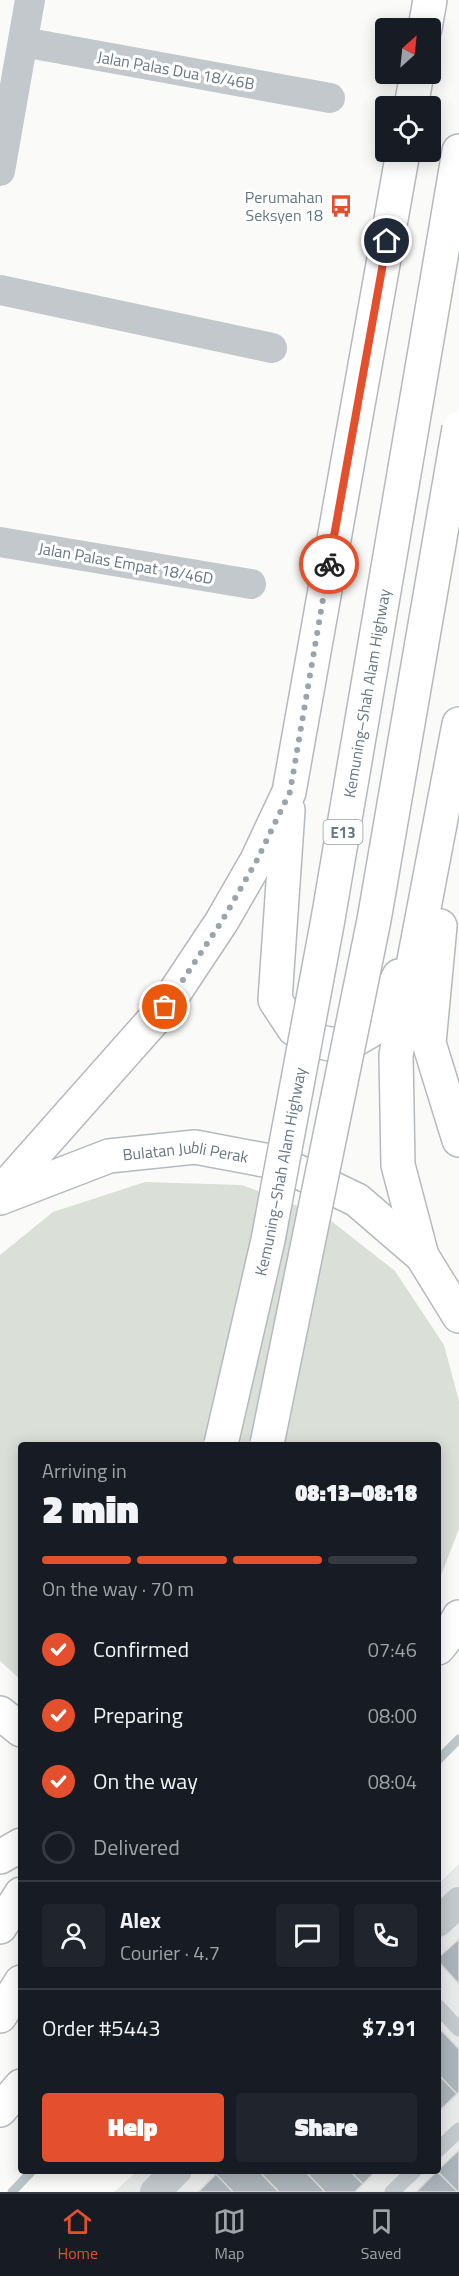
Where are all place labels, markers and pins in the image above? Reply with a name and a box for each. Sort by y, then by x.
place label: Perumahan Seksyen 18 [245,185,323,227]
bus stop icon: Perumahan Seksyen 18 [328,193,354,219]
pin [361,215,412,266]
pin [139,981,190,1032]

